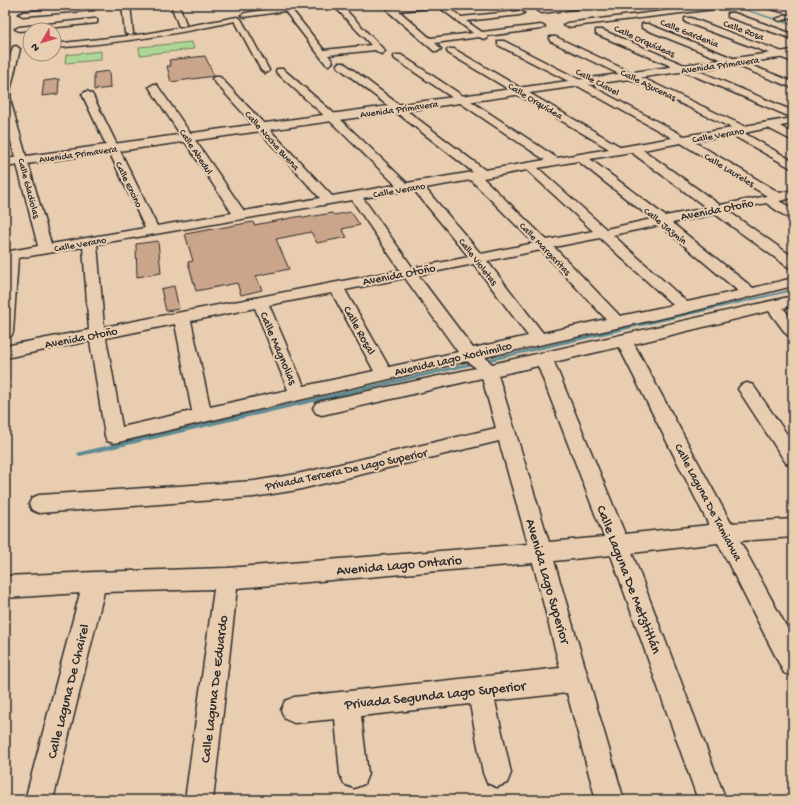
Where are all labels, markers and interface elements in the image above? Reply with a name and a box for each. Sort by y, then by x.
street label: Calle Gardenia [658,17,721,51]
street label: Calle Rosa [721,18,766,44]
north arrow [22,22,62,62]
street label: Calle Orquídeas [612,23,677,61]
text: N [29,40,43,53]
street label: Avenida Primavera [680,55,761,77]
street label: Calle Clavel [573,66,621,99]
street label: Calle Azucenas [618,67,678,105]
street label: Calle Orquídea [505,81,565,123]
street label: Avenida Primavera [359,99,440,121]
street label: Calle Noche Buena [242,109,302,174]
street label: Calle Verano [691,125,745,146]
street label: Calle Abedul [176,127,215,177]
street label: Avenida Primavera [38,144,119,166]
street label: Calle Laureles [702,151,757,191]
street label: Calle Gladiolas [14,157,42,220]
street label: Calle Encino [112,160,144,210]
street label: Calle Verano [372,180,426,201]
street label: Avenida Otoño [680,197,755,225]
street label: Calle Jazmín [641,205,689,248]
street label: Calle Margaritas [516,220,573,279]
street label: Calle Verano [53,234,107,255]
street label: Calle Violetas [455,236,500,288]
street label: Avenida Otoño [362,262,437,290]
street label: Calle Rosal [339,304,378,358]
street label: Calle Magnolias [256,310,299,388]
street label: Avenida Otoño [44,325,119,353]
street label: Avenida Lago Xochimilco [393,340,514,380]
street label: Calle Laguna De Tamiahua [670,442,744,564]
street label: Privada Tercera De Lago Superior [263,447,431,495]
street label: Calle Laguna De Metztitlán [591,503,664,657]
street label: Avenida Lago Superior [521,517,573,647]
street label: Avenida Lago Ontario [336,553,463,580]
street label: Calle Laguna De Eduardo [198,615,233,764]
street label: Calle Laguna De Chairel [44,623,94,761]
street label: Privada Segunda Lago Superior [343,678,528,715]

